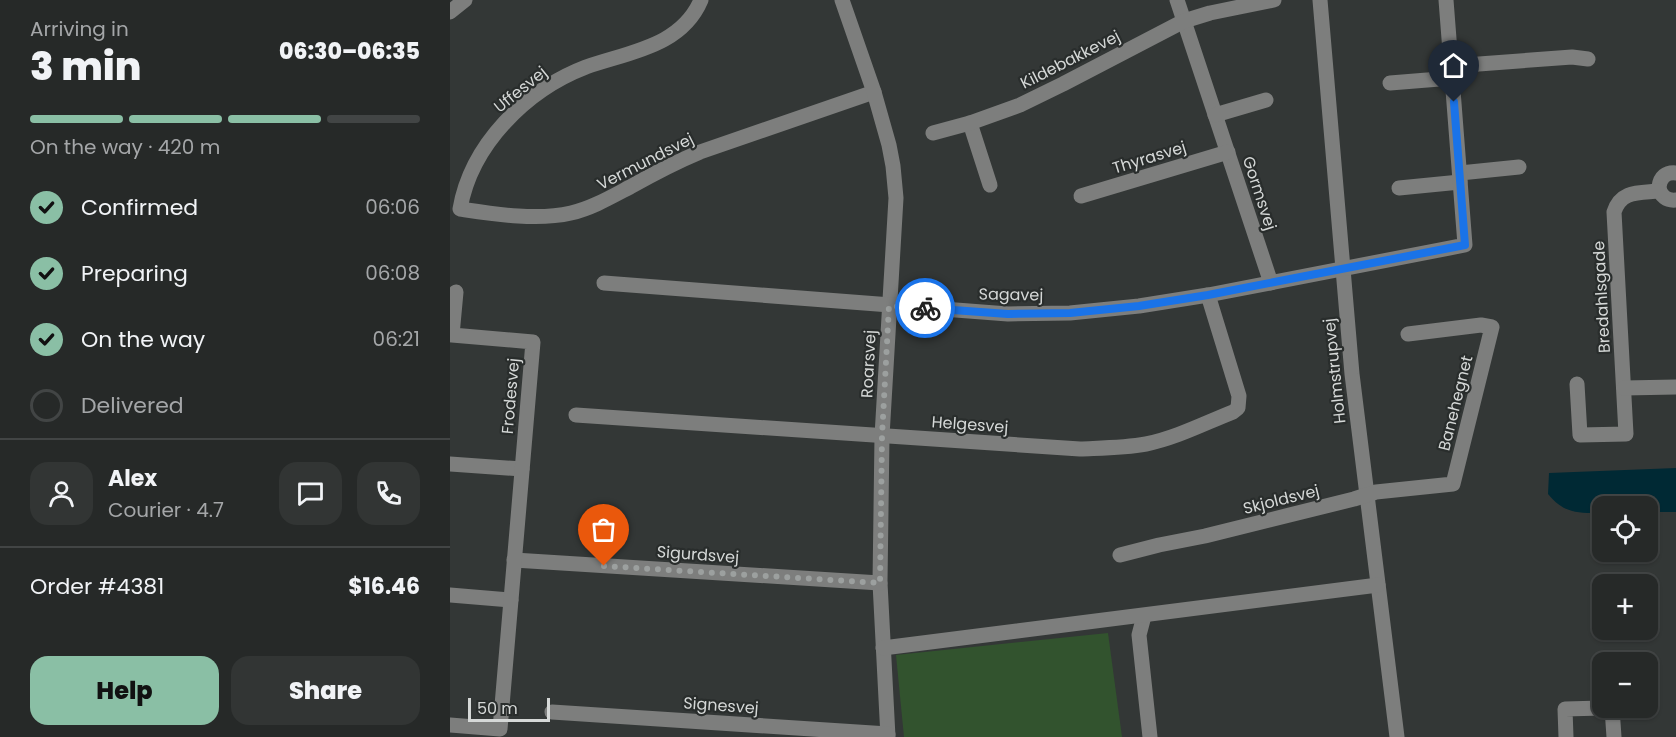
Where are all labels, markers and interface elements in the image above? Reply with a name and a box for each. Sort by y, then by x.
text: Arriving in [30,15,129,43]
street label: Kildebakkevej [1016,24,1124,94]
text: 06:30–06:35 [279,36,420,67]
text: 3 min [30,39,142,94]
pin [1428,40,1479,102]
icon: home [1437,49,1470,82]
street label: Uffesvej [489,61,552,118]
street label: Vermundsvej [593,127,698,196]
text: On the way · 420 m [30,133,220,161]
street label: Thyrasvej [1109,135,1189,180]
street label: Gormsvej [1237,153,1282,233]
icon: check [30,191,63,224]
text: Confirmed [81,192,198,223]
text: 06:06 [365,193,420,221]
street label: Bredahlsgade [1587,240,1616,354]
icon: check [30,257,63,290]
text: Preparing [81,258,188,289]
text: 06:08 [365,259,420,287]
courier [895,278,955,338]
street label: Sagavej [978,282,1044,307]
icon: bike [909,292,942,325]
street label: Holmstrupvej [1318,317,1351,425]
icon: check [30,323,63,356]
text: On the way [81,324,205,355]
text: 06:21 [373,325,420,353]
street label: Roarsvej [855,329,882,399]
street label: Banehegnet [1433,353,1479,453]
street label: Frodesvej [496,357,525,435]
text: Delivered [81,390,184,421]
street label: Helgesvej [931,410,1009,439]
button: person [30,462,93,525]
button: chat [279,462,342,525]
button: phone [357,462,420,525]
text: Alex [108,463,157,494]
street label: Skjoldsvej [1241,479,1322,520]
text: Courier · 4.7 [108,496,224,524]
map controls [1592,496,1658,718]
button: locate [1592,496,1658,562]
pin [578,504,629,566]
icon: bag [587,513,620,546]
street label: Sigurdsvej [656,540,740,569]
text: Order #4381 [30,571,164,602]
text: $16.46 [348,571,420,602]
button: + [1592,574,1658,640]
button: − [1592,652,1658,718]
button: Help [30,656,219,725]
button: Share [231,656,420,725]
street label: Signesvej [682,691,759,720]
scale bar [468,695,550,722]
text: 50 m [477,697,518,720]

